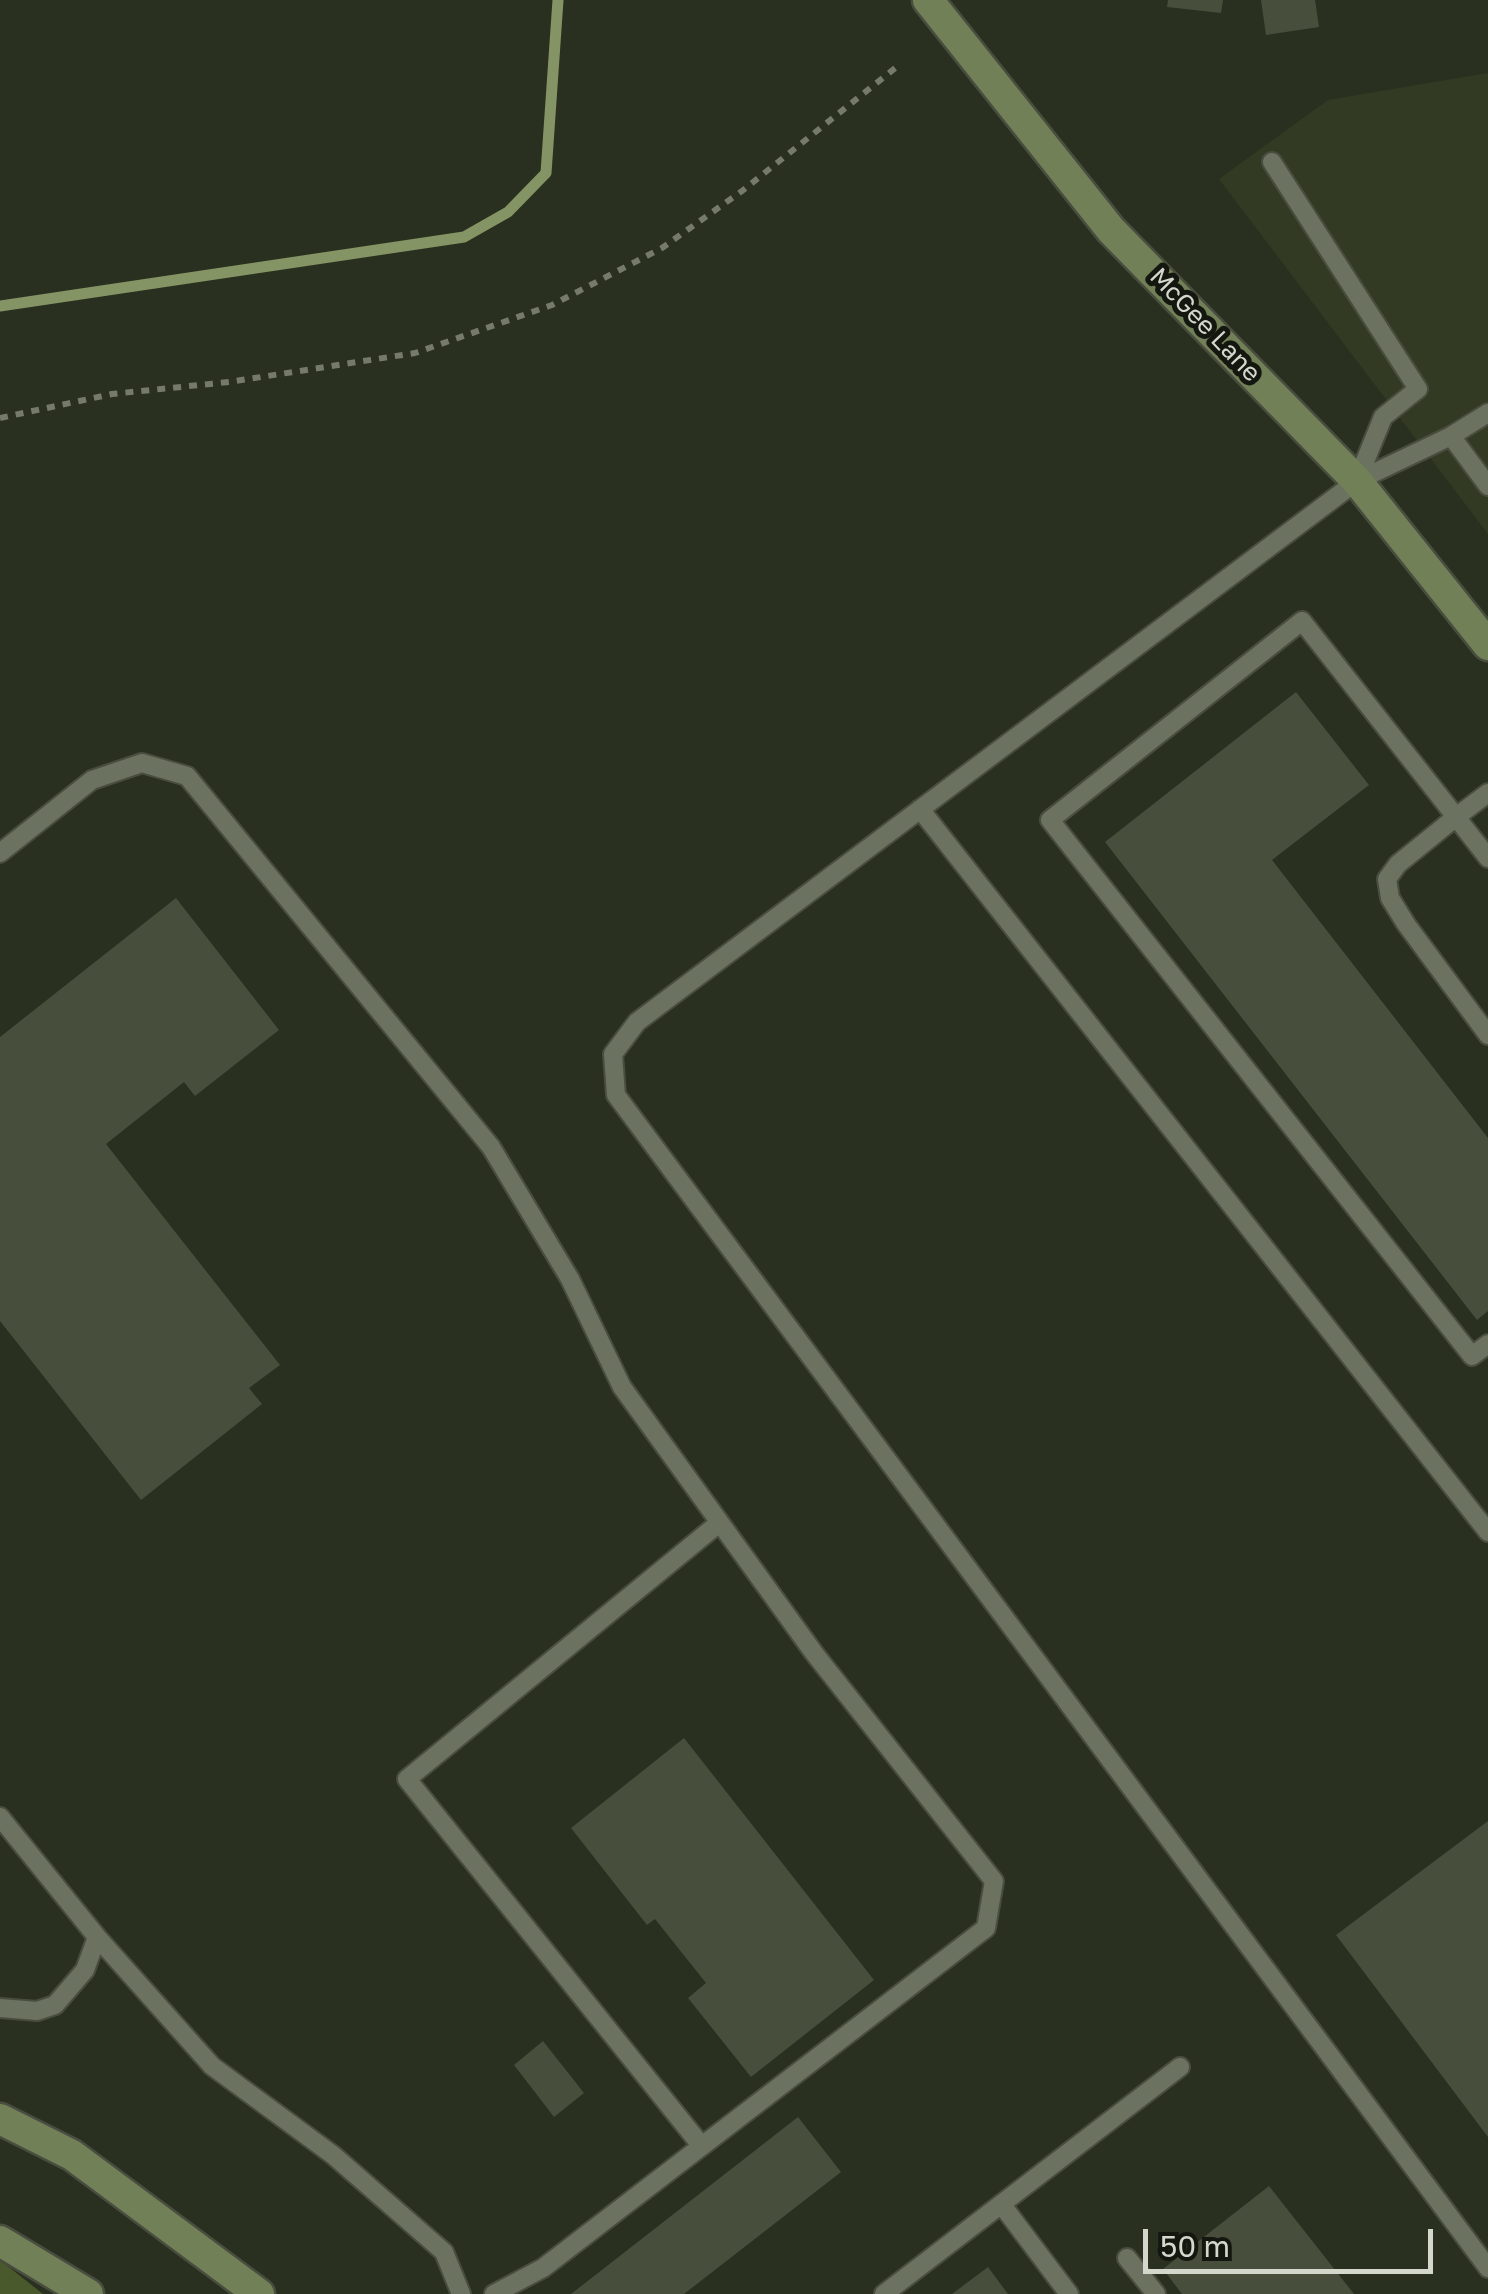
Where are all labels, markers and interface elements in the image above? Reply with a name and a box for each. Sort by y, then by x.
street label: McGee Lane [1143,262,1267,388]
scale bar [1148,2209,1438,2271]
text: 50 m [1160,2228,1230,2264]

